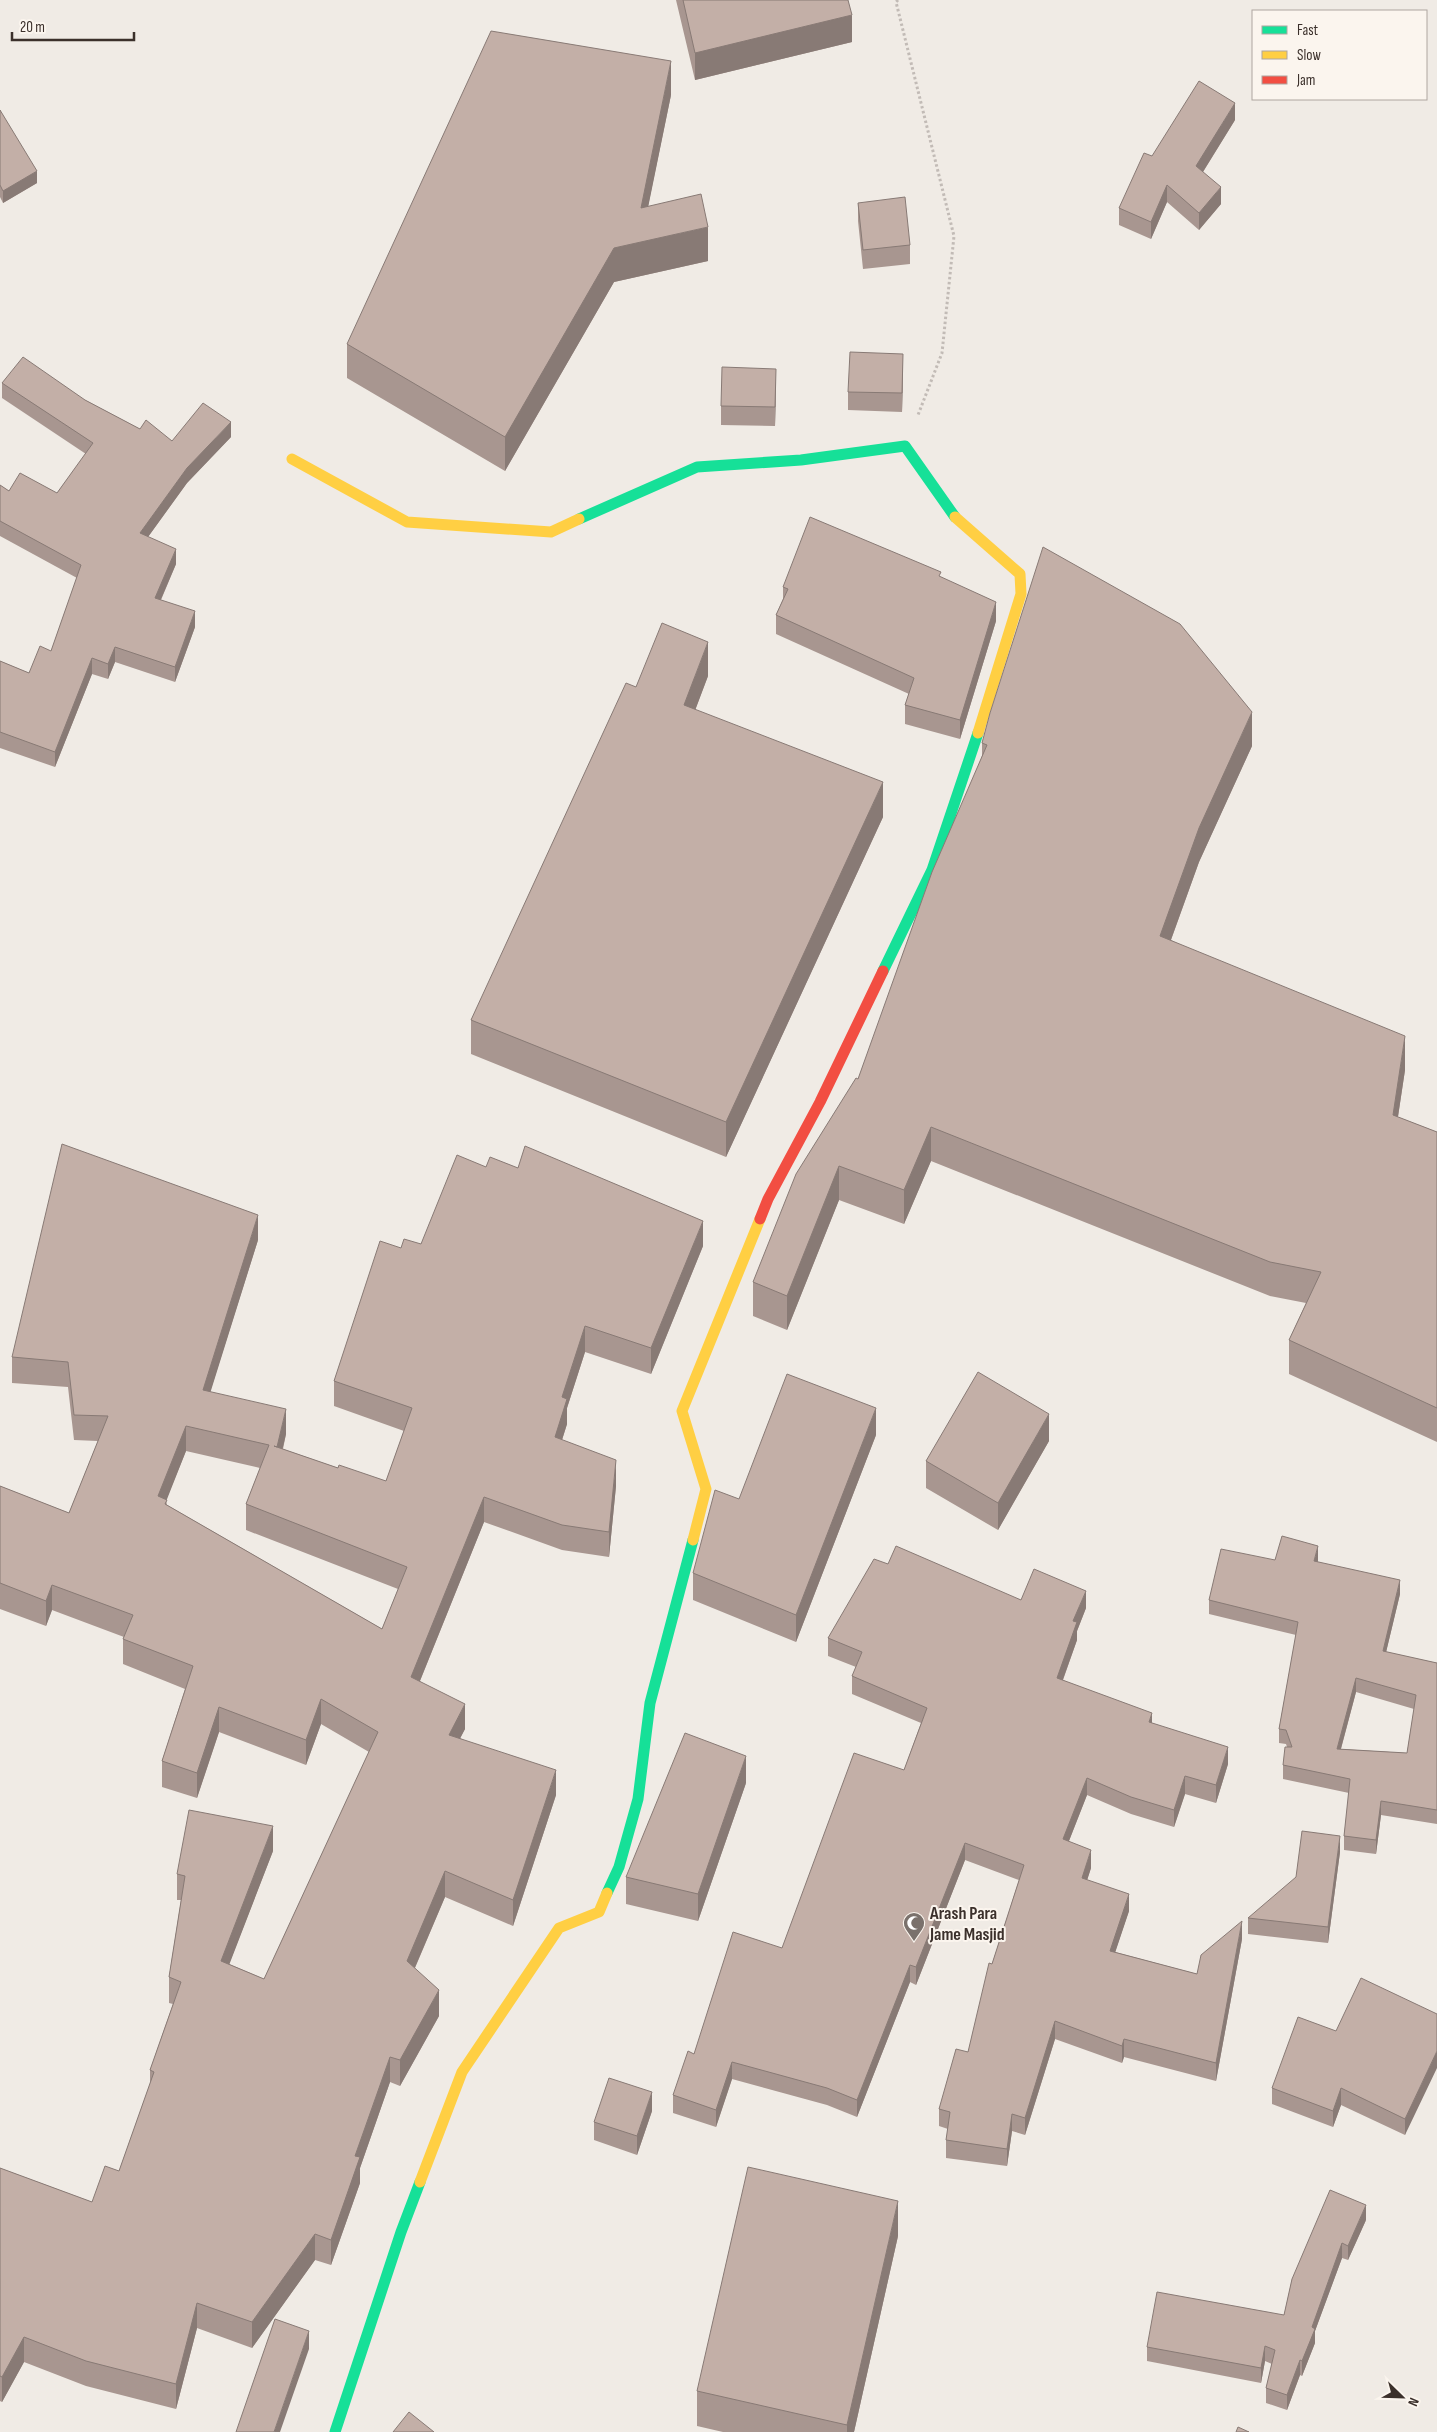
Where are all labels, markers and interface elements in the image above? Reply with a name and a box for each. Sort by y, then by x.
scale bar [12,10,135,42]
legend [1252,10,1427,100]
text: 20 m [20,18,45,37]
text: Fast [1297,21,1319,40]
text: Slow [1297,46,1321,65]
text: Jam [1296,71,1315,90]
place label: Arash Para Jame Masjid [929,1903,1005,1945]
mosque icon: Arash Para Jame Masjid [902,1911,926,1942]
north arrow [1377,2372,1427,2422]
text: N [1404,2395,1423,2409]

